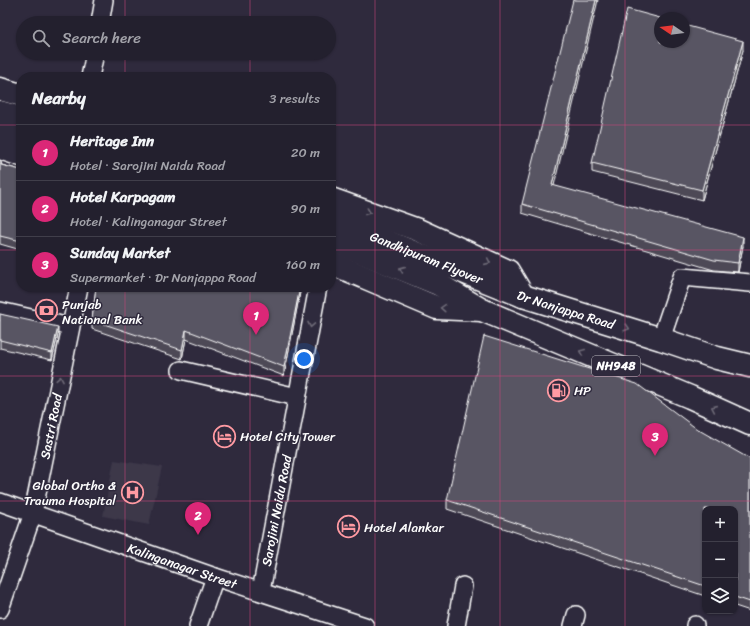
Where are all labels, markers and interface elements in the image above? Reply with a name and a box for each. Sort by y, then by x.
north arrow [654,12,690,48]
search box [16,16,336,60]
text: Search here [62,25,141,51]
icon: search [30,27,52,49]
text: Nearby [32,83,86,113]
text: 3 results [269,87,320,110]
text: Heritage Inn [70,128,154,154]
text: 1 [42,141,48,164]
text: 20 m [291,141,320,164]
text: Hotel · Sarojini Naidu Road [70,154,225,177]
text: Hotel Karpagam [70,184,176,210]
text: 2 [41,197,49,220]
text: 90 m [290,197,320,220]
one-way arrow [364,207,371,215]
text: Hotel · Kalinganagar Street [70,210,227,233]
street label: Gandhipuram Flyover [367,224,487,291]
text: Sunday Market [70,240,170,266]
text: 3 [41,253,49,276]
text: 160 m [285,253,320,276]
one-way arrow [483,257,491,265]
text: Supermarket · Dr Nanjappa Road [70,266,256,289]
one-way arrow [398,266,406,274]
street label: Dr Nanjappa Road [514,283,619,336]
place label: Punjab National Bank [62,293,143,331]
bank icon: Punjab National Bank [33,298,59,324]
pin: 1 [243,302,269,335]
one-way arrow [440,303,446,312]
one-way arrow [307,322,315,328]
one-way arrow [623,323,630,332]
your location [294,349,314,369]
one-way arrow [578,349,586,357]
road number: NH948 [592,356,640,376]
one-way arrow [55,376,64,382]
fuel station icon: HP [545,377,571,403]
place label: HP [574,379,591,402]
street label: Sastri Road [33,390,69,461]
one-way arrow [711,405,719,413]
hotel icon: Hotel City Tower [212,423,238,449]
pin: 3 [642,423,668,456]
place label: Hotel City Tower [240,425,336,448]
street label: Sarojini Naidu Road [254,452,298,568]
place label: Global Ortho & Trauma Hospital [24,474,116,512]
hospital icon: Global Ortho & Trauma Hospital [119,479,145,505]
pin: 2 [185,502,211,535]
map controls [702,506,738,614]
button: + [702,506,738,542]
hotel icon: Hotel Alankar [336,514,362,540]
place label: Hotel Alankar [364,516,444,539]
street label: Kalinganagar Street [124,536,241,595]
button: − [702,542,738,578]
button: layers [702,578,738,614]

